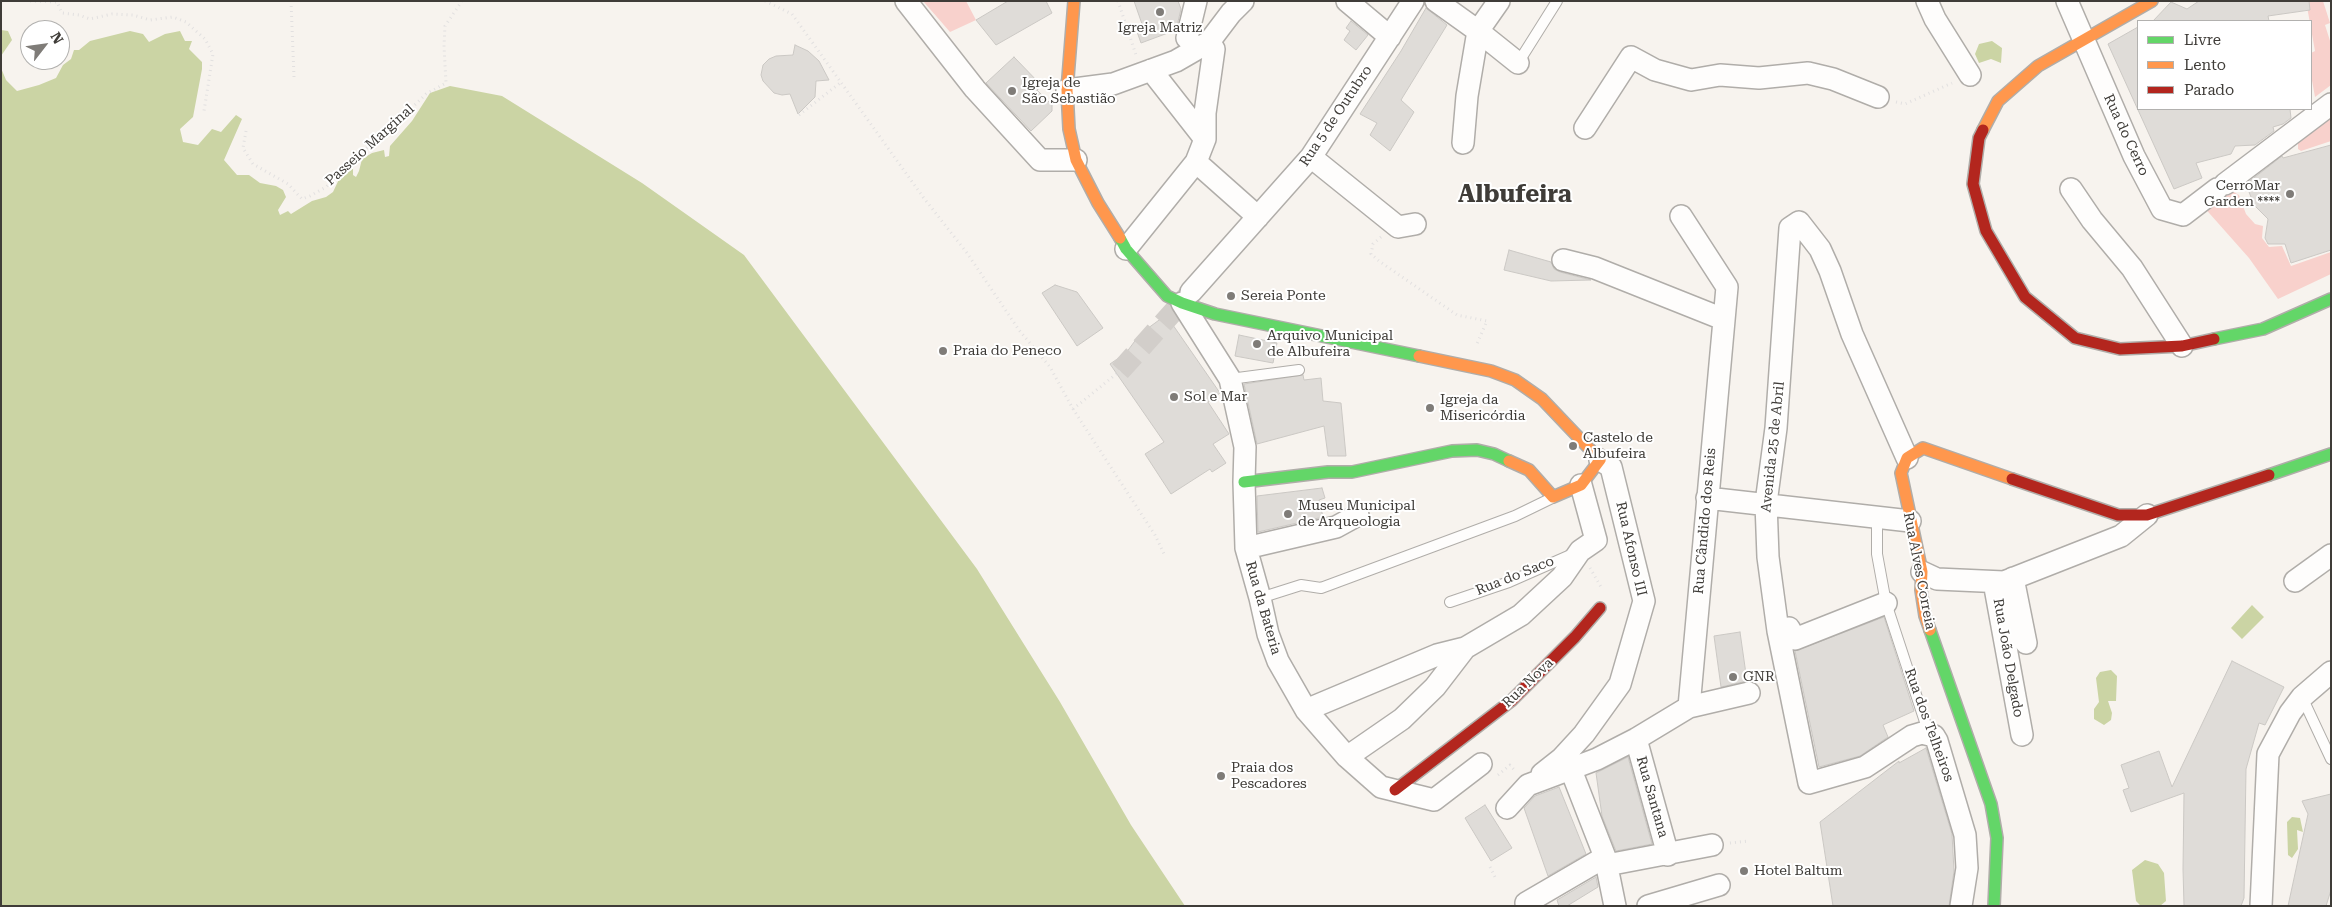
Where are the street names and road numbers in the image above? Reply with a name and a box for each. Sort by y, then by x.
street label: Rua 5 de Outubro [1296,62,1376,170]
street label: Rua do Cerro [2100,91,2152,179]
street label: Passeio Marginal [322,101,418,189]
street label: Avenida 25 de Abril [1758,381,1788,513]
street label: Rua Cândido dos Reis [1690,447,1720,595]
street label: Rua Afonso III [1612,500,1650,598]
street label: Rua Alves Correia [1899,511,1939,631]
street label: Rua do Saco [1473,553,1557,599]
street label: Rua da Bateria [1242,559,1284,657]
street label: Rua João Delgado [1989,597,2027,719]
street label: Rua Nova [1499,655,1557,711]
street label: Rua dos Telheiros [1901,666,1957,784]
street label: Rua Santana [1632,754,1672,840]

